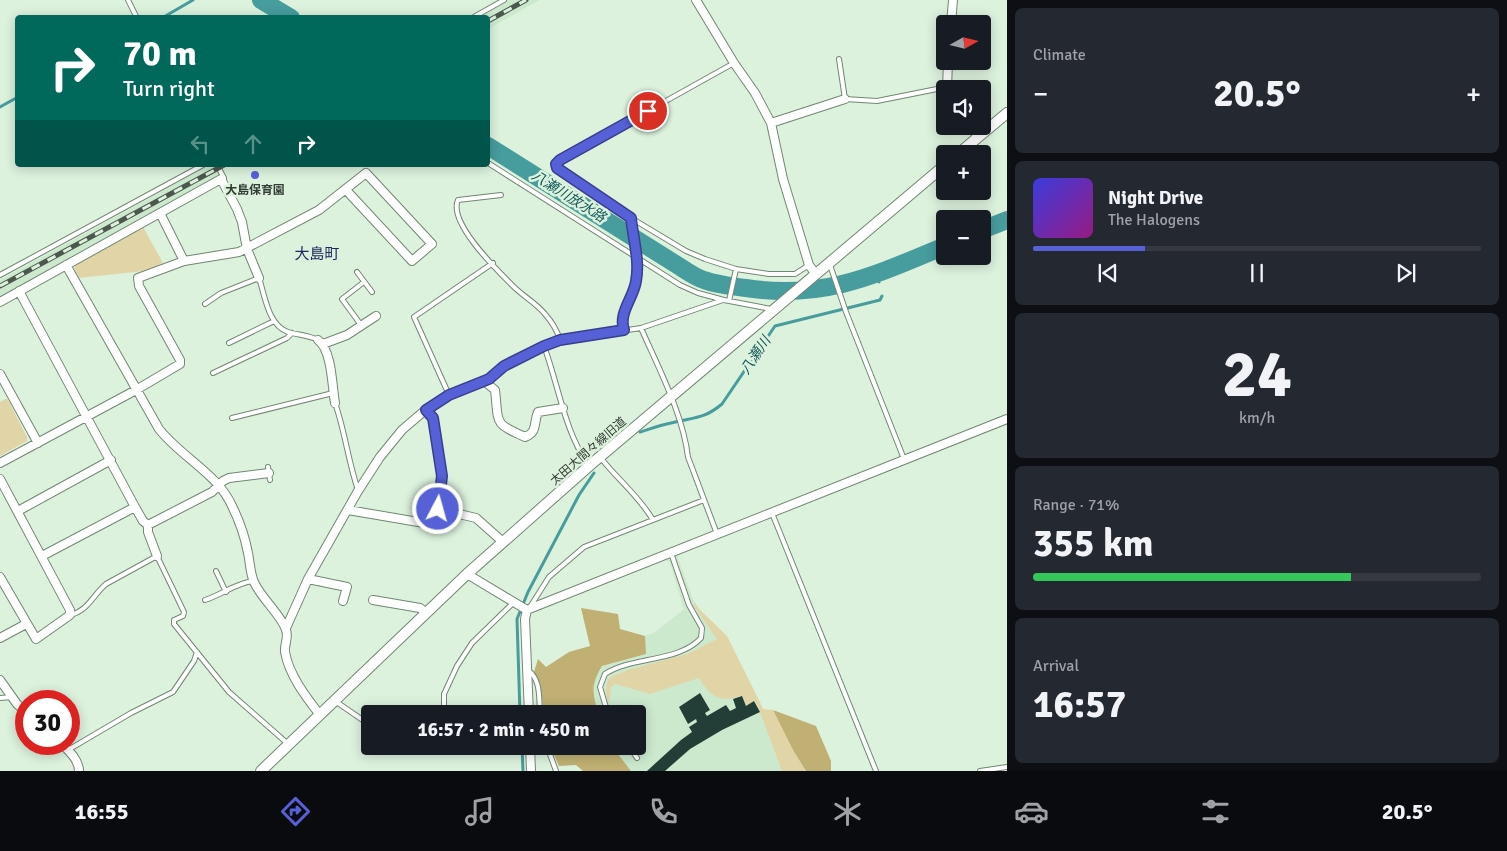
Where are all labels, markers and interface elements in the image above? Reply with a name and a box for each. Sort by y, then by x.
north arrow [936,15,991,70]
map controls [936,15,991,265]
text: 70 m [123,32,197,75]
icon: right [40,35,105,100]
text: Climate [1033,45,1086,65]
text: 20.5° [1213,70,1301,117]
text: Turn right [123,75,215,102]
text: − [1033,77,1048,111]
text: + [1466,77,1481,111]
button: sound [936,80,991,135]
pin [627,90,669,132]
icon: arrive [634,97,662,125]
icon: left [186,130,214,158]
icon: ahead [239,130,267,158]
icon: right [292,130,320,158]
button: + [936,145,991,200]
water label: 八瀬川放水路 [529,167,610,226]
marker: 大島保育園 [249,169,261,181]
place label: 大島保育園 [225,183,285,198]
text: Night Drive [1108,186,1203,210]
button: − [936,210,991,265]
text: The Halogens [1108,210,1200,230]
district label: 大島町 [294,245,340,263]
icon: previous [1094,259,1122,287]
icon: pause [1243,259,1271,287]
icon: next [1392,259,1420,287]
water label: 八瀬川 [737,331,775,377]
text: 24 [1222,335,1292,415]
text: km/h [1239,408,1275,428]
street label: 太田大間々線旧道 [547,414,629,489]
position arrow [411,482,463,534]
text: Range · 71% [1033,495,1119,515]
text: 355 km [1033,520,1154,567]
text: Arrival [1033,656,1079,676]
text: 16:57 [1033,681,1126,728]
speed limit sign: 30 [15,690,80,755]
text: 16:57 · 2 min · 450 m [417,718,590,742]
icon: directions [278,794,313,829]
icon: music [462,794,497,829]
icon: phone [646,794,681,829]
icon: climate [830,794,865,829]
icon: car [1014,794,1049,829]
icon: filters [1198,794,1233,829]
text: 16:55 [75,798,129,825]
text: 20.5° [1382,798,1432,825]

